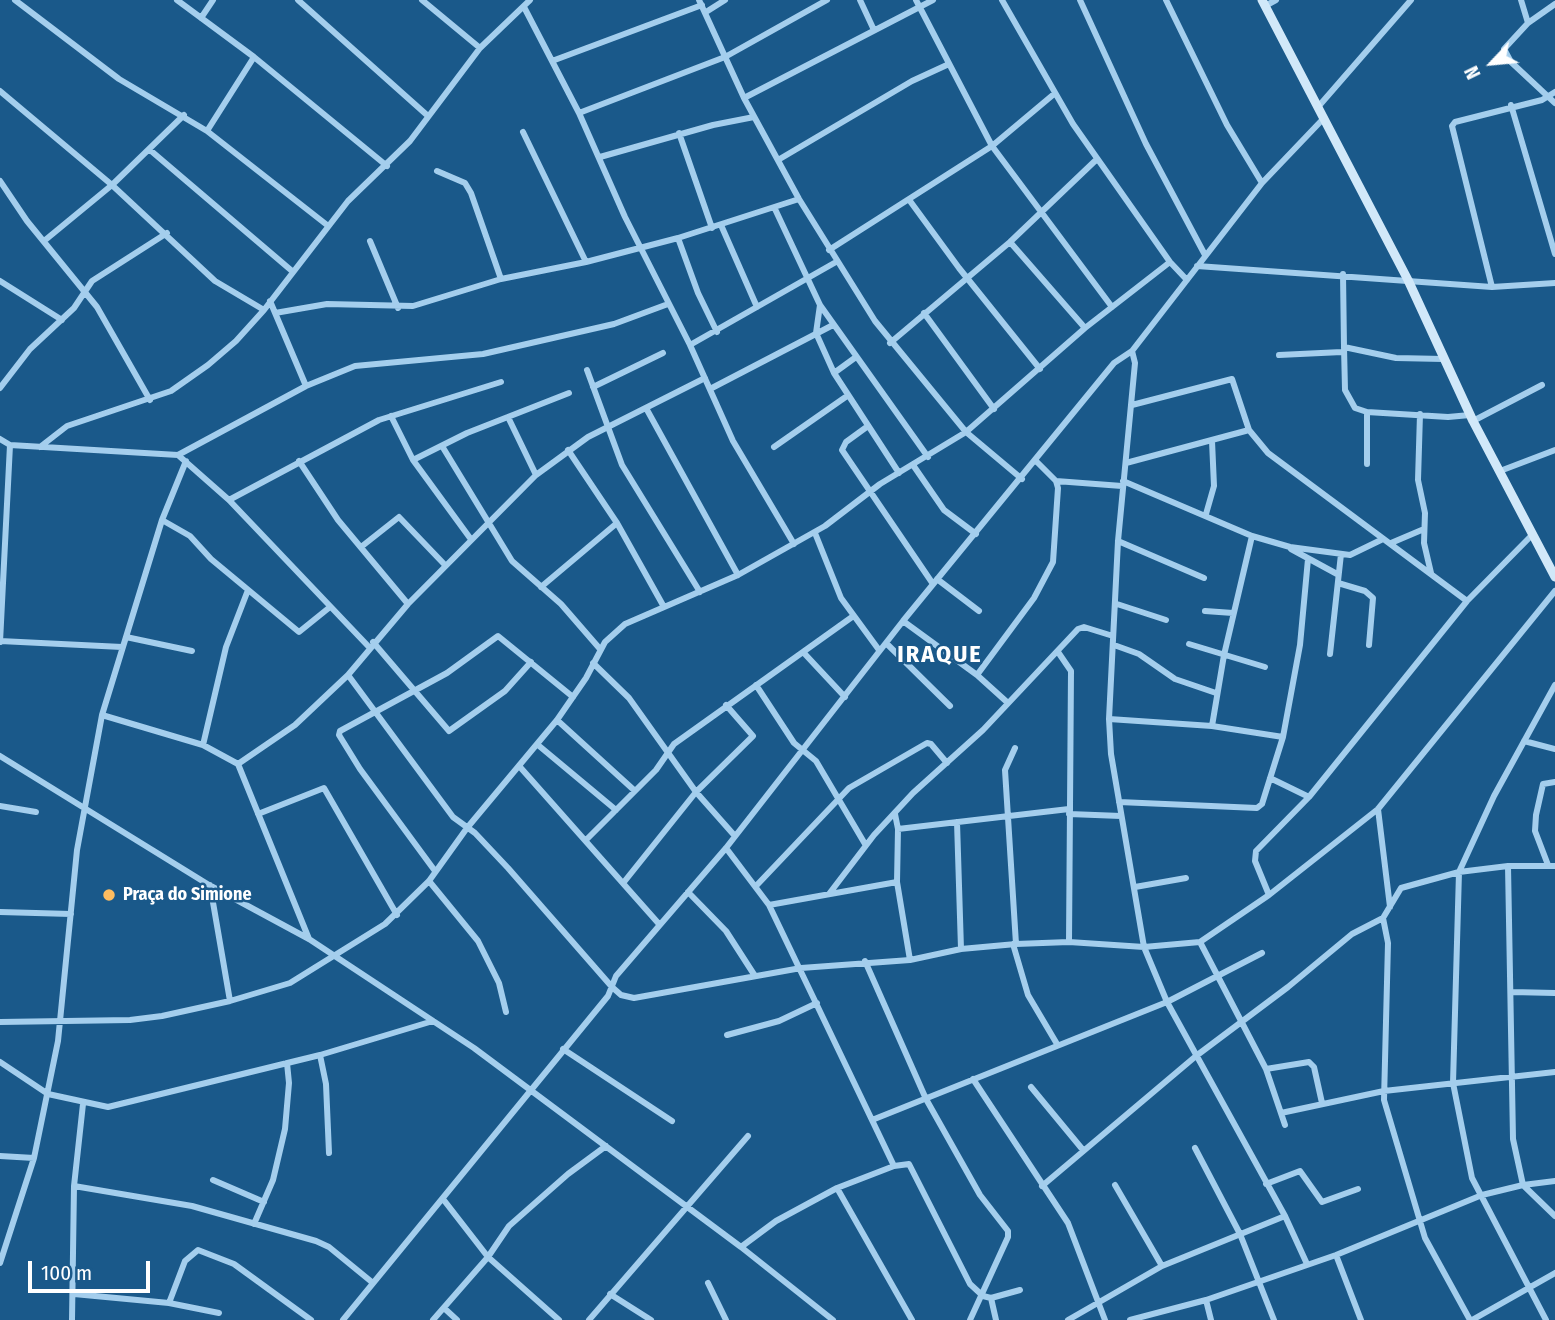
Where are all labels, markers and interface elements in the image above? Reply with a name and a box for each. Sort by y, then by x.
north arrow [1457,28,1527,98]
text: N [1460,62,1486,83]
district label: IRAQUE [898,641,982,669]
place label: Praça do Simione [123,884,252,906]
marker: Praça do Simione [101,887,117,903]
scale bar [32,1246,154,1290]
text: 100 m [41,1260,92,1286]

